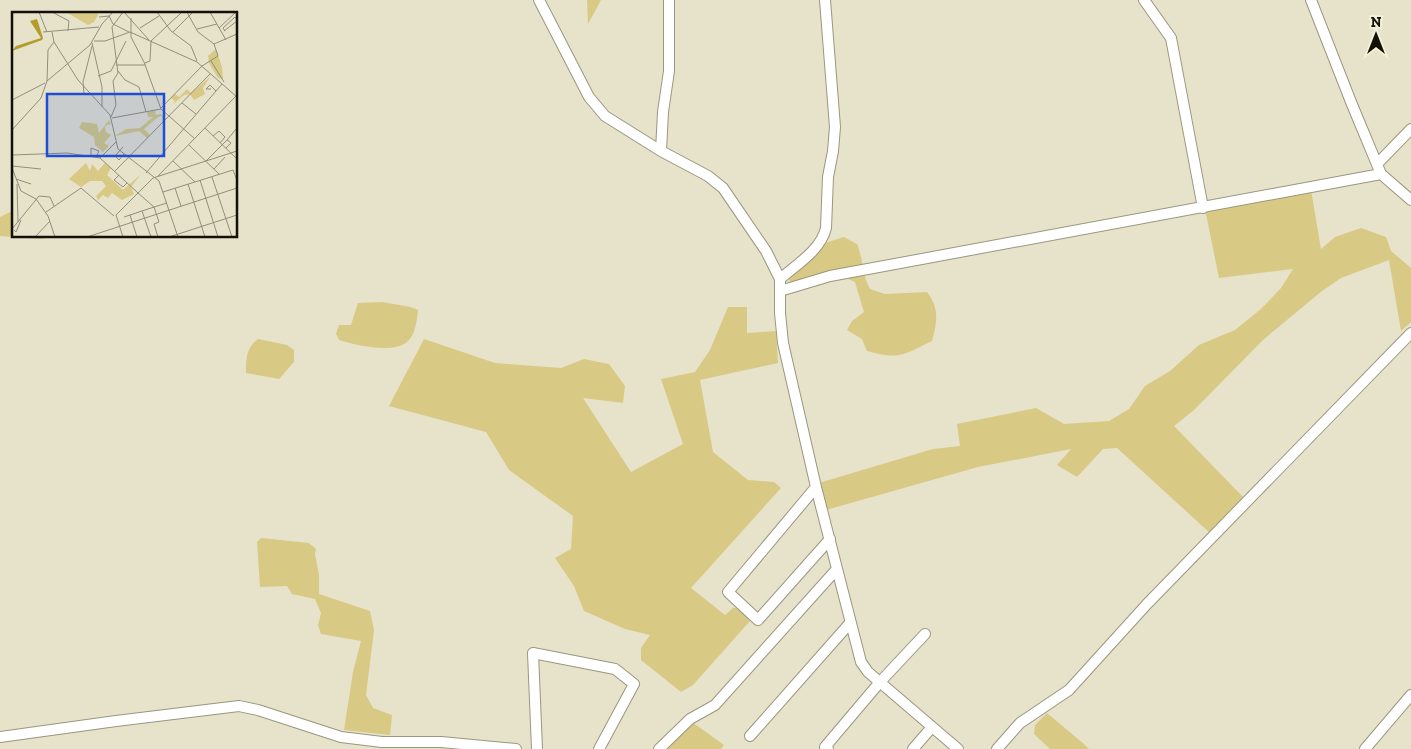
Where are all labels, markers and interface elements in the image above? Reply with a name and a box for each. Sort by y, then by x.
north arrow [1351,10,1401,60]
inset map [12,12,238,238]
text: N [1371,14,1382,31]

